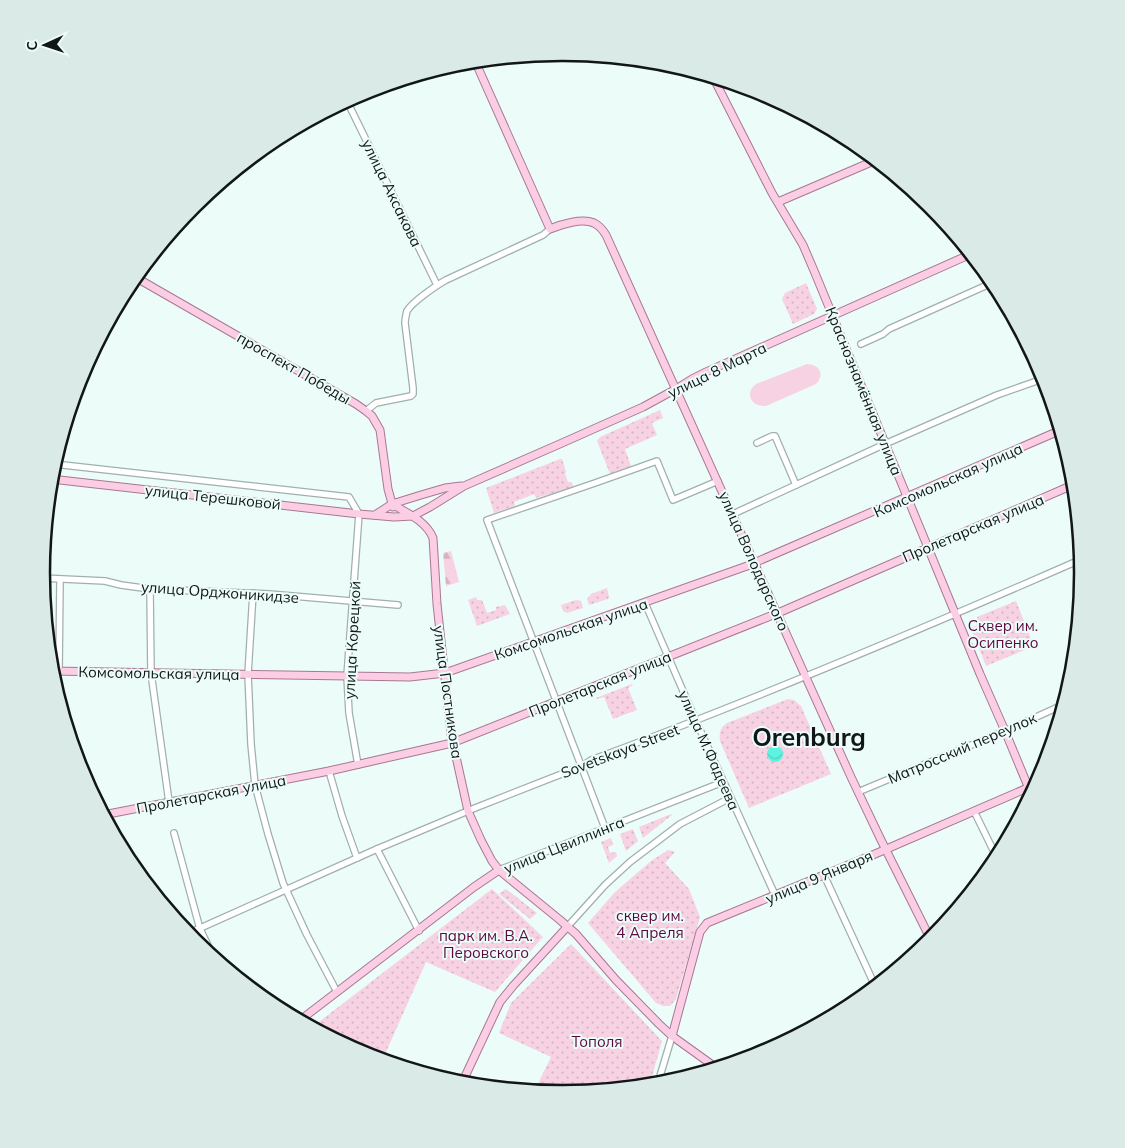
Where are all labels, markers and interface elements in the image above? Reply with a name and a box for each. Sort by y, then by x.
north arrow [20,20,70,70]
text: С [23,40,41,51]
street label: улица Аксакова [358,136,426,250]
street label: Краснознамённая улица [821,304,907,478]
street label: проспект Победы [234,328,354,408]
street label: улица 8 Марта [664,338,770,402]
street label: Комсомольская улица [870,439,1026,521]
street label: улица Терешковой [144,480,282,514]
street label: улица Володарского [715,488,793,634]
street label: Пролетарская улица [899,490,1047,566]
street label: улица Орджоникидзе [140,577,300,607]
street label: улица Корецкой [339,580,365,700]
street label: Комсомольская улица [492,594,650,664]
park label: Сквер им. Осипенко [967,616,1039,652]
street label: улица Постникова [429,624,467,760]
street label: Пролетарская улица [526,647,674,721]
street label: Комсомольская улица [78,662,240,684]
street label: улица М.Фадеева [674,687,744,813]
street label: Матросский переулок [885,708,1040,788]
street label: Sovetskaya Street [558,720,682,782]
district label: Orenburg [752,721,866,752]
street label: Пролетарская улица [135,770,287,818]
street label: улица Цвиллинга [501,812,627,878]
street label: улица 9 Января [762,846,876,908]
park label: сквер им. 4 Апреля [616,906,684,942]
park label: парк им. В.А. Перовского [439,926,533,962]
park label: Тополя [571,1032,623,1051]

